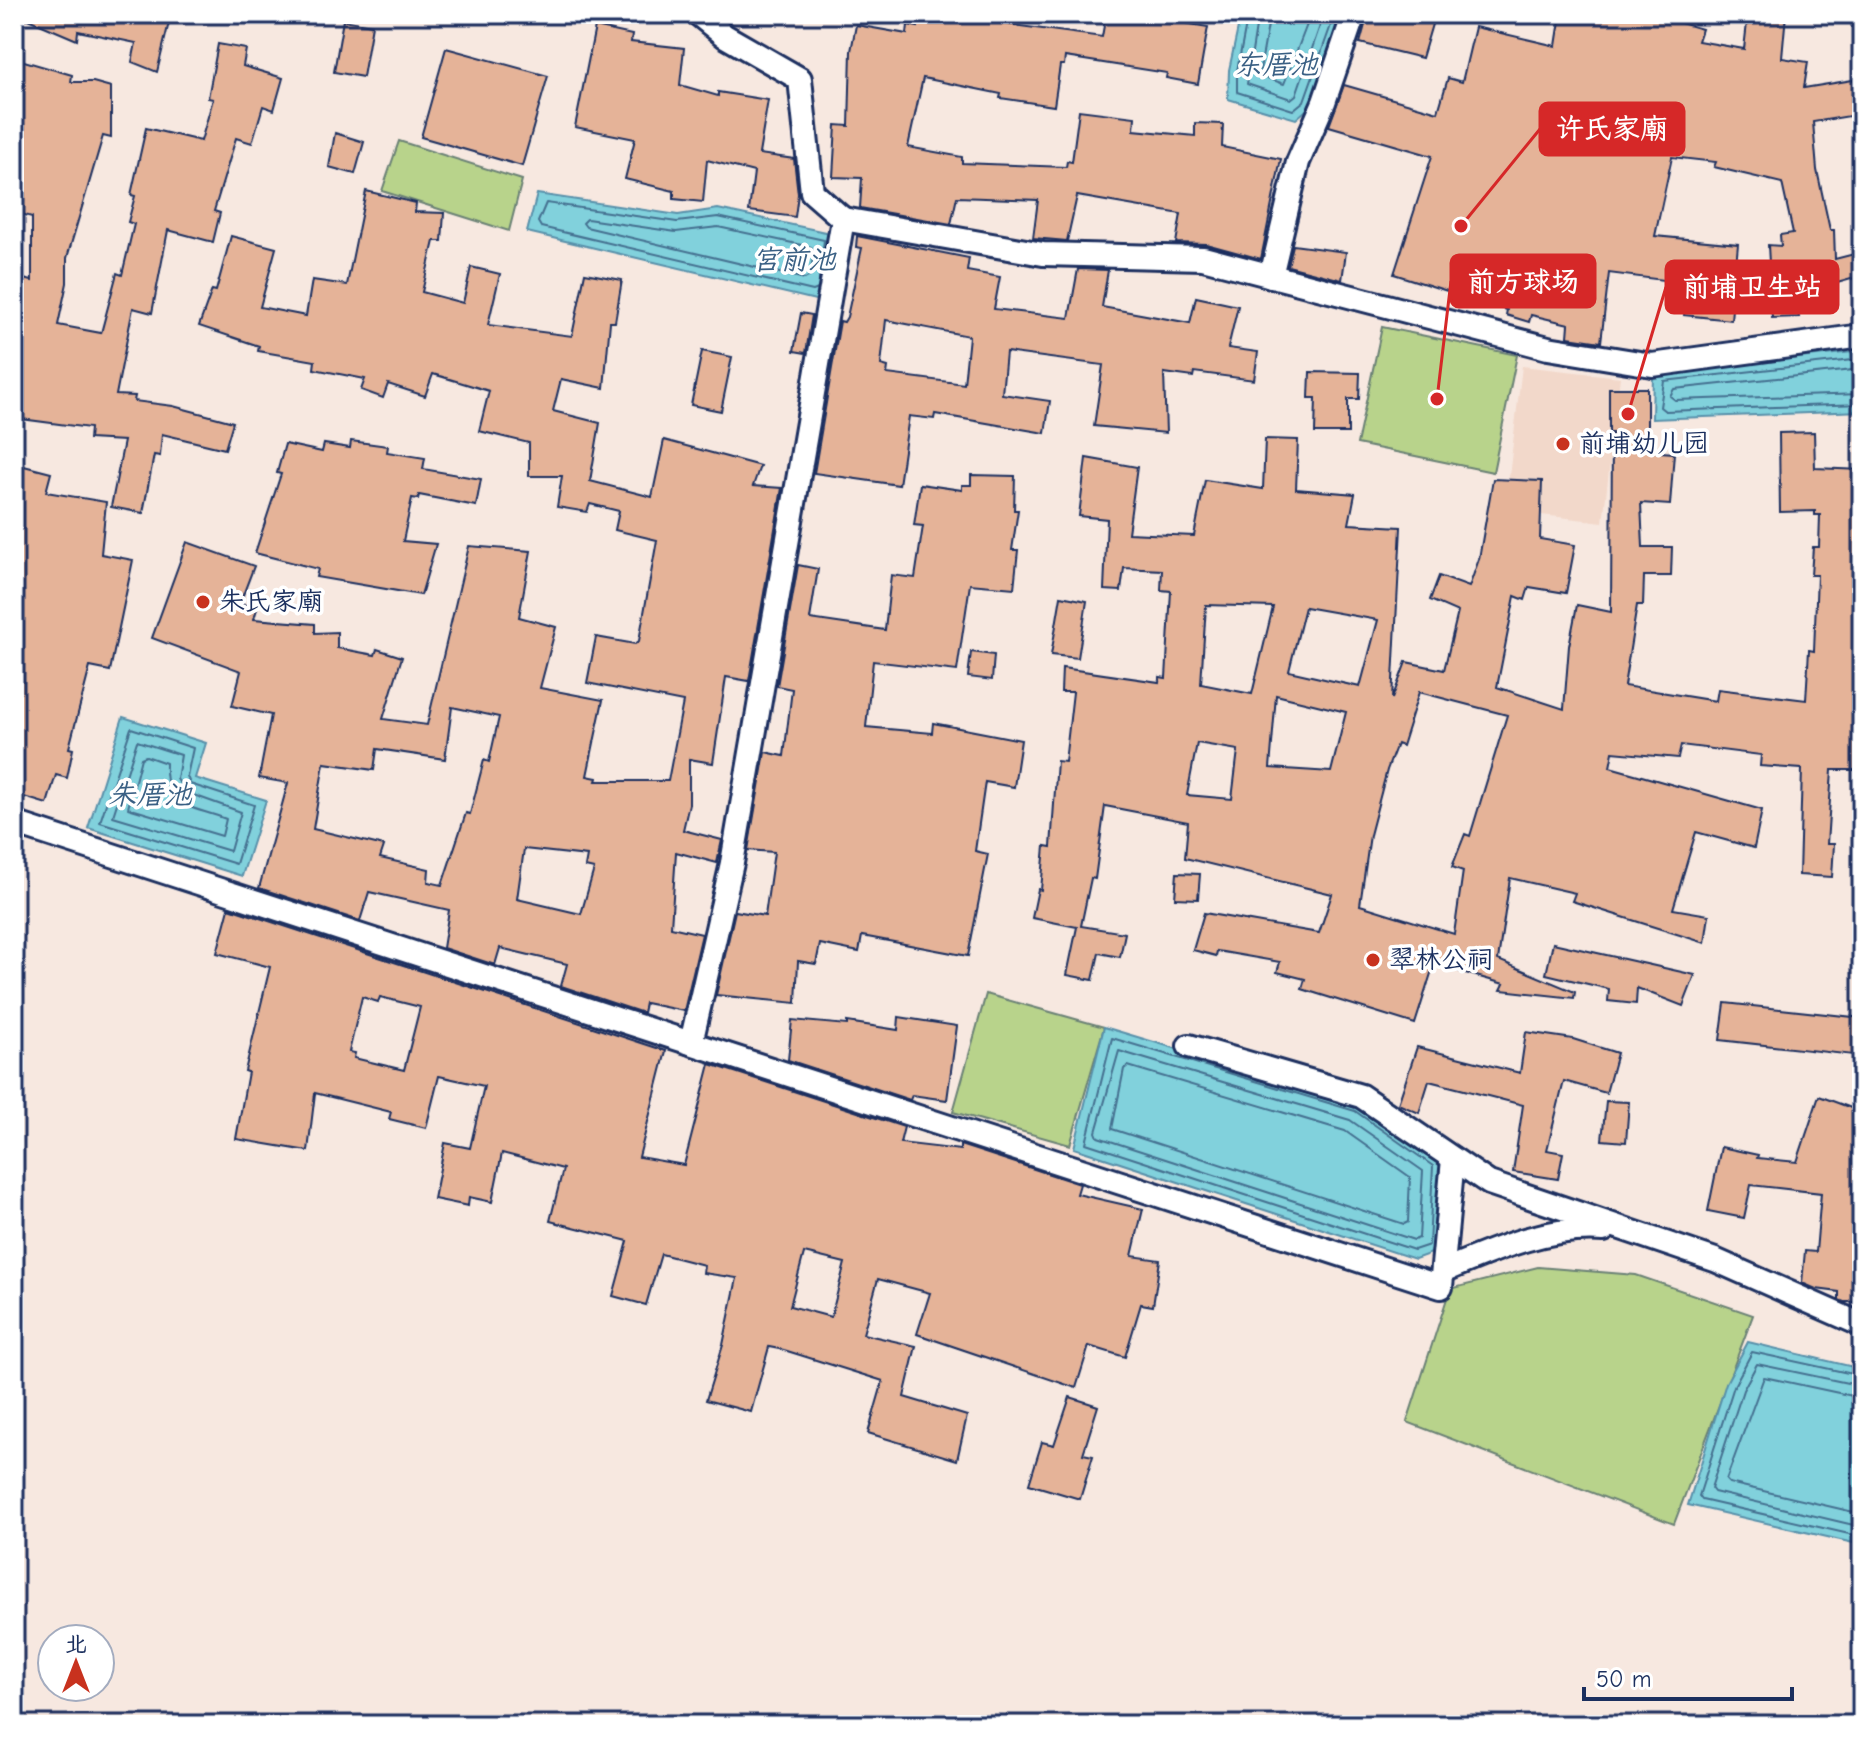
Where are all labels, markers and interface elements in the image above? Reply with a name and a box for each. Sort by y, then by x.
water label: 东厝池 [1234,49,1319,81]
callout: 许氏家廟 [1540,103,1684,155]
text: 许氏家廟 [1556,113,1668,145]
water label: 宫前池 [752,244,837,276]
callout: 前方球场 [1451,255,1595,307]
callout: 前埔卫生站 [1666,261,1838,313]
text: 前方球场 [1467,266,1579,298]
text: 前埔卫生站 [1682,271,1822,303]
place label: 前埔幼儿园 [1579,429,1709,459]
marker: 前埔幼儿园 [1554,435,1572,453]
place label: 朱氏家廟 [219,587,323,617]
marker: 朱氏家廟 [194,593,212,611]
water label: 朱厝池 [108,779,193,811]
place label: 翠林公祠 [1389,945,1493,975]
marker: 翠林公祠 [1364,951,1382,969]
north arrow [36,1623,116,1703]
text: 北 [65,1631,87,1657]
scale bar [1584,1651,1792,1701]
text: 50 m [1596,1665,1652,1693]

